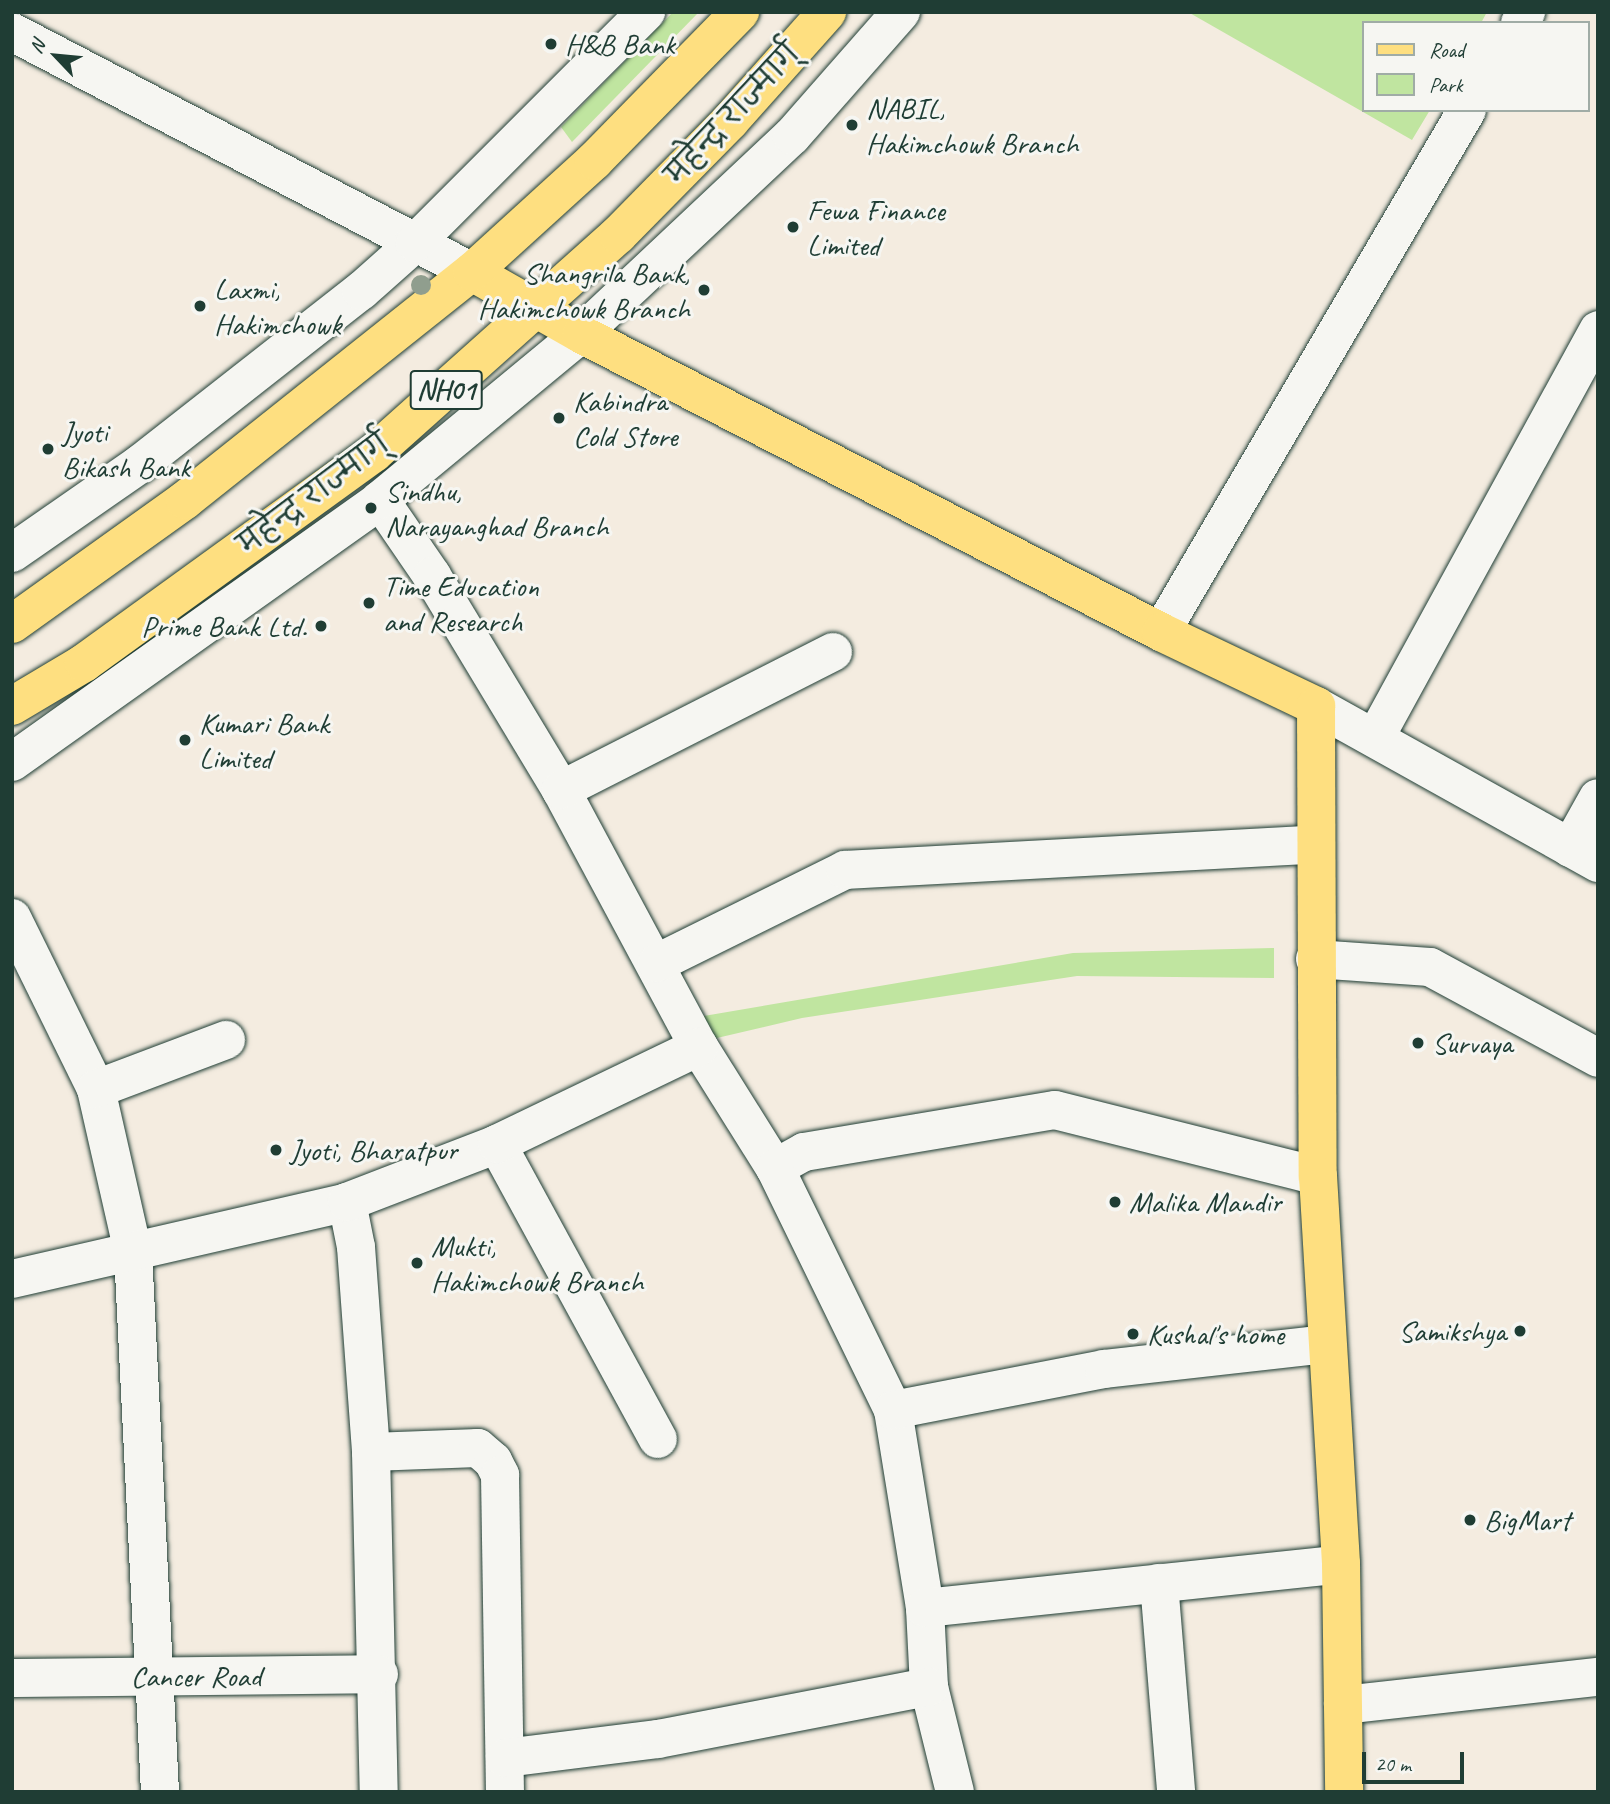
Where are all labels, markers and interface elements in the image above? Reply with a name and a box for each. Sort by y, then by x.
north arrow [21,21,91,91]
legend [1362,21,1589,112]
place label: H&B Bank [565,26,675,62]
text: N [24,36,50,57]
marker: H&B Bank [543,36,559,52]
street label: महेन्द्र राज्मार्ग् [658,36,808,192]
text: Road [1429,37,1464,63]
text: Park [1429,72,1462,98]
place label: NABIL, Hakimchowk Branch [866,90,1078,160]
marker: NABIL, Hakimchowk Branch [844,117,860,133]
place label: Fewa Finance Limited [807,192,944,262]
marker: Fewa Finance Limited [785,219,801,235]
place label: Shangrila Bank, Hakimchowk Branch [478,255,690,326]
place label: Laxmi, Hakimchowk [214,271,341,342]
marker: Shangrila Bank, Hakimchowk Branch [696,282,712,298]
marker: Laxmi, Hakimchowk [192,298,208,314]
road number: NH01 [409,366,483,414]
place label: Kabindra Cold Store [573,383,678,453]
marker: Kabindra Cold Store [551,410,567,426]
place label: Jyoti Bikash Bank [62,414,191,484]
street label: महेन्द्र राज्मार्ग् [231,425,397,563]
marker: Jyoti Bikash Bank [40,441,56,457]
place label: Sindhu, Narayanghad Branch [385,473,609,544]
marker: Sindhu, Narayanghad Branch [363,500,379,516]
place label: Time Education and Research [383,568,537,638]
marker: Time Education and Research [361,595,377,611]
place label: Prime Bank Ltd. [141,608,307,644]
marker: Prime Bank Ltd. [313,618,329,634]
place label: Kumari Bank Limited [199,705,329,776]
marker: Kumari Bank Limited [177,732,193,748]
place label: Survaya [1432,1025,1512,1061]
marker: Survaya [1410,1035,1426,1051]
place label: Jyoti, Bharatpur [290,1132,457,1168]
marker: Jyoti, Bharatpur [268,1142,284,1158]
place label: Malika Mandir [1129,1184,1281,1220]
marker: Malika Mandir [1107,1194,1123,1210]
place label: Mukti, Hakimchowk Branch [431,1228,643,1298]
marker: Mukti, Hakimchowk Branch [409,1255,425,1271]
place label: Samikshya [1399,1313,1506,1349]
place label: Kushal's home [1147,1316,1286,1352]
marker: Samikshya [1512,1323,1528,1339]
marker: Kushal's home [1125,1326,1141,1342]
place label: BigMart [1484,1502,1571,1538]
marker: BigMart [1462,1512,1478,1528]
street label: Cancer Road [131,1658,261,1694]
scale bar [1365,1738,1466,1782]
text: 20 m [1375,1751,1411,1777]

